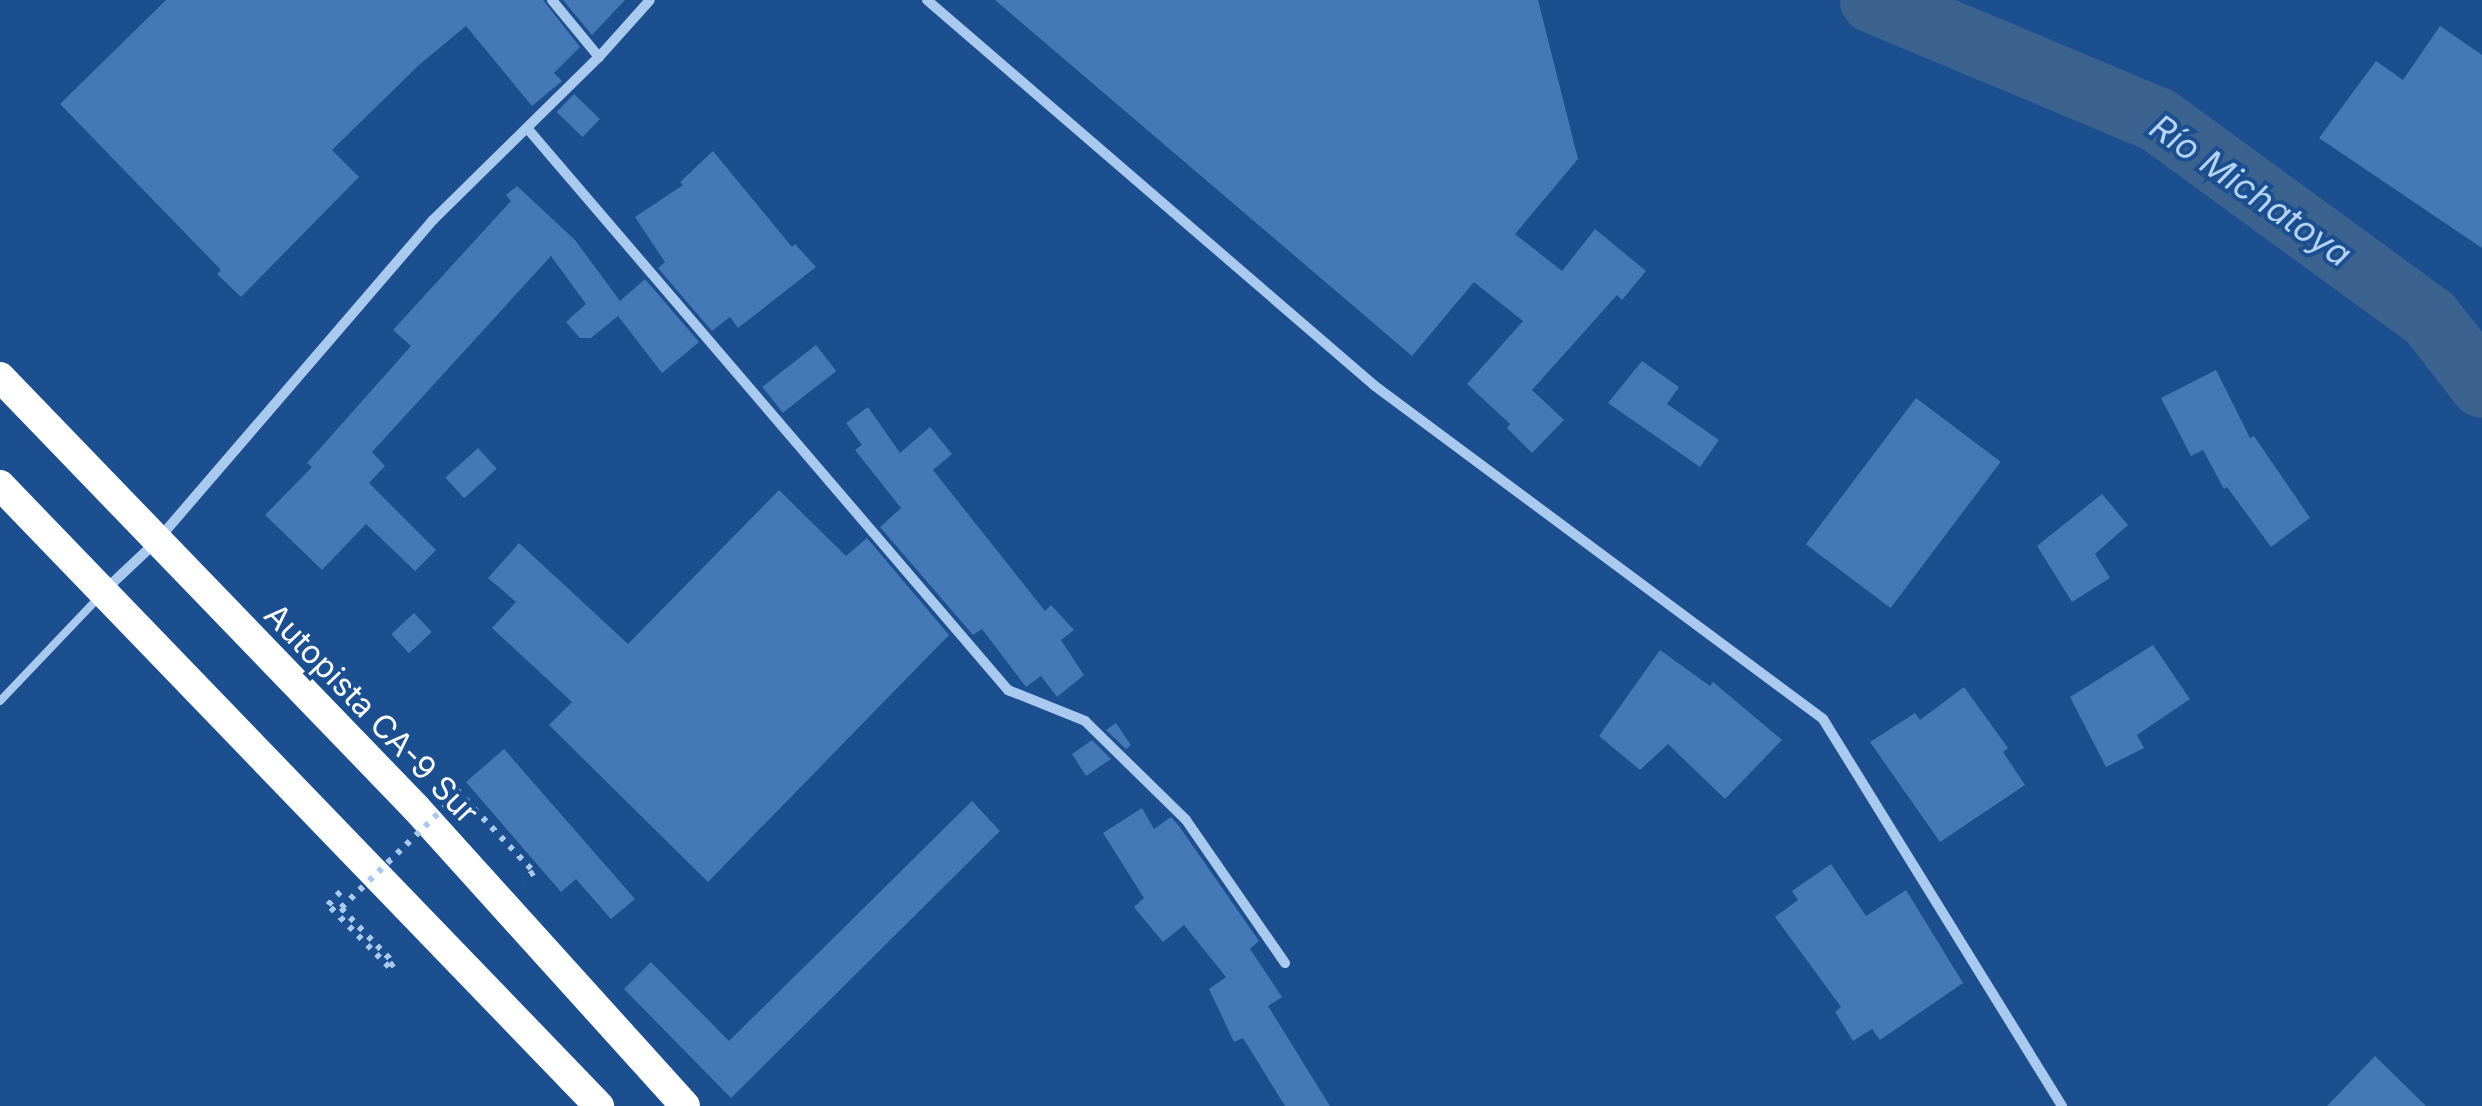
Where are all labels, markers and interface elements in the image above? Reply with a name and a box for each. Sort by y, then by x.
water label: Río Michatoya [2142,105,2360,275]
street label: Autopista CA-9 Sur [256,596,486,832]

